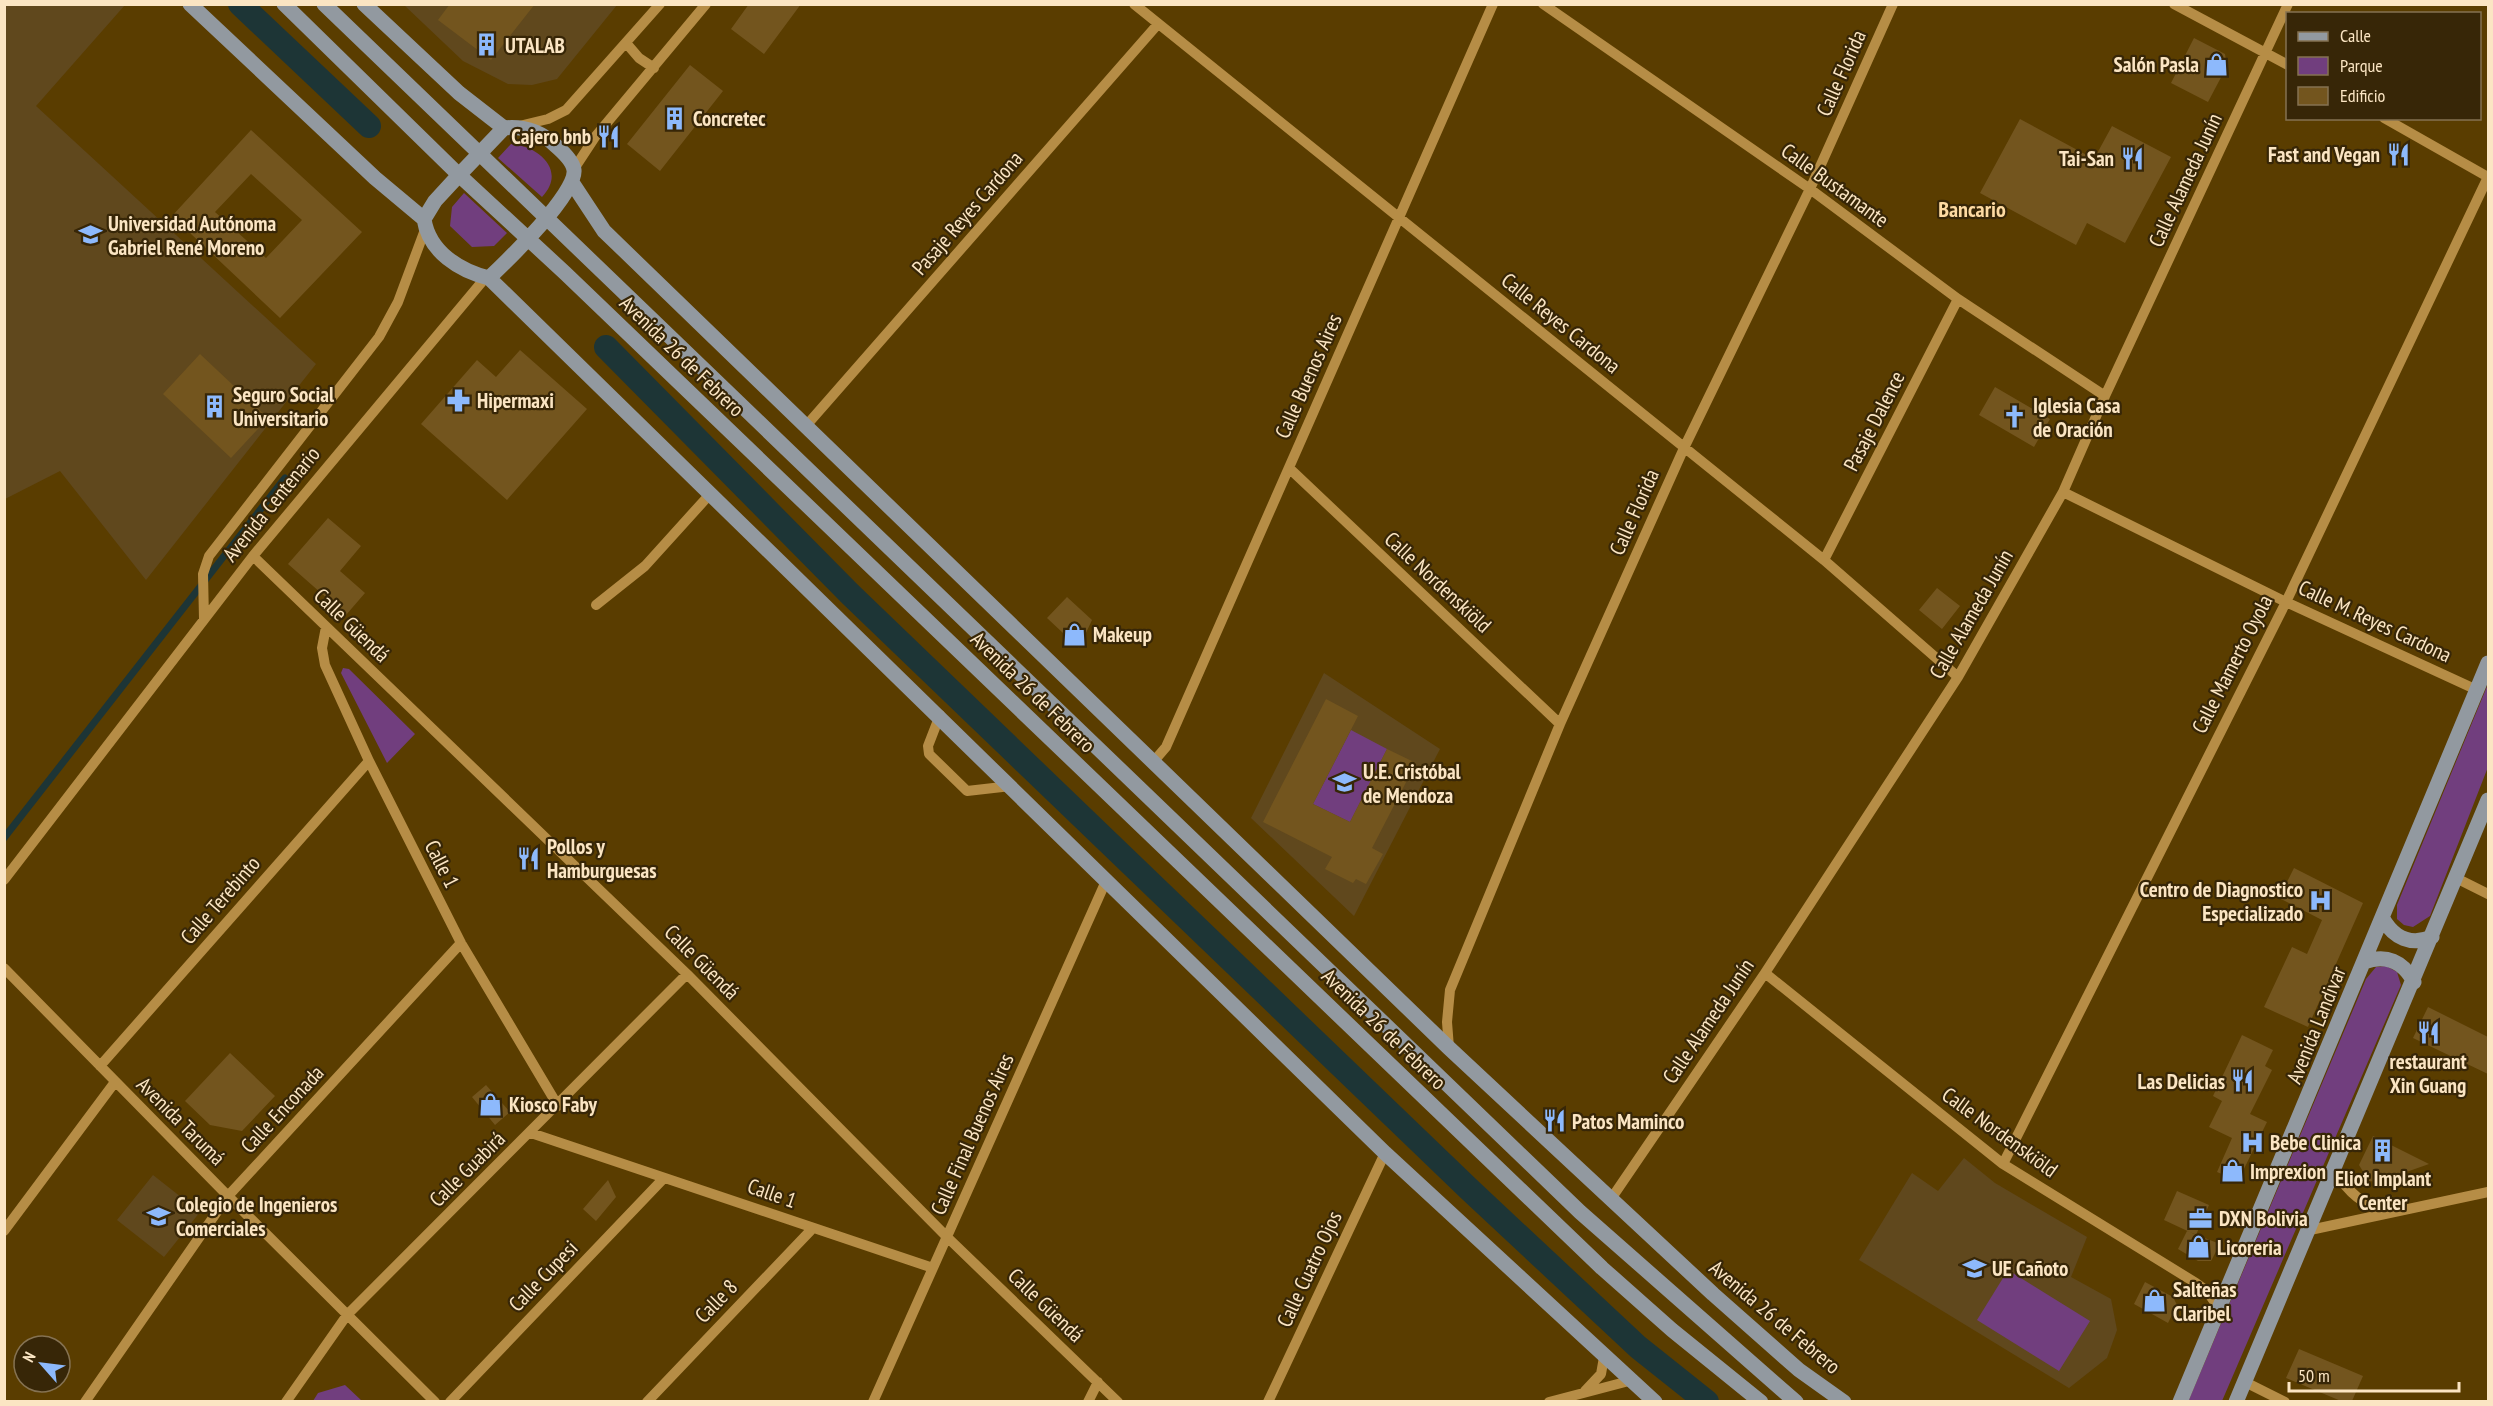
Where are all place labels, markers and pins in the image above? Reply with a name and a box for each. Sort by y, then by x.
building icon: UTALAB [474,32,500,58]
place label: UTALAB [505,32,565,59]
place label: Salón Pasla [2114,51,2199,78]
shop icon: Salón Pasla [2204,51,2230,77]
building icon: Concretec [662,105,688,131]
place label: Concretec [693,105,766,132]
place label: Cajero bnb [511,123,591,150]
restaurant icon: Cajero bnb [596,123,622,149]
place label: Fast and Vegan [2268,141,2380,168]
restaurant icon: Fast and Vegan [2385,141,2411,167]
place label: Tai-San [2059,145,2114,172]
restaurant icon: Tai-San [2119,145,2145,171]
place label: Universidad Autónoma Gabriel René Moreno [108,210,276,261]
school or university icon: Universidad Autónoma Gabriel René Moreno [77,222,103,248]
place label: Seguro Social Universitario [233,381,335,432]
pharmacy icon: Hipermaxi [446,387,472,413]
place label: Hipermaxi [477,387,554,414]
place label: Iglesia Casa de Oración [2033,392,2121,443]
building icon: Seguro Social Universitario [202,393,228,419]
church icon: Iglesia Casa de Oración [2002,404,2028,430]
shop icon: Makeup [1062,621,1088,647]
place label: Makeup [1093,621,1152,648]
place label: U.E. Cristóbal de Mendoza [1363,758,1462,809]
school or university icon: U.E. Cristóbal de Mendoza [1332,770,1358,796]
place label: Pollos y Hamburguesas [547,833,657,884]
restaurant icon: Pollos y Hamburguesas [516,845,542,871]
place label: Centro de Diagnostico Especializado [2140,876,2303,927]
hospital icon: Centro de Diagnostico Especializado [2308,888,2334,914]
restaurant icon: restaurant Xin Guang [2415,1020,2441,1046]
place label: restaurant Xin Guang [2389,1048,2467,1099]
place label: Las Delicias [2138,1068,2225,1095]
restaurant icon: Las Delicias [2230,1068,2256,1094]
shop icon: Kiosco Faby [478,1091,504,1117]
place label: Kiosco Faby [509,1091,598,1118]
restaurant icon: Patos Maminco [1541,1108,1567,1134]
place label: Patos Maminco [1572,1108,1684,1135]
hospital icon: Bebe Clinica [2239,1129,2265,1155]
place label: Bebe Clinica [2270,1129,2362,1156]
building icon: Eliot Implant Center [2370,1137,2396,1163]
shop icon: Imprexion [2219,1158,2245,1184]
place label: Imprexion [2250,1158,2326,1185]
place label: Eliot Implant Center [2335,1165,2431,1216]
place label: Colegio de Ingenieros Comerciales [176,1191,337,1242]
school or university icon: Colegio de Ingenieros Comerciales [145,1203,171,1229]
office icon: DXN Bolivia [2188,1205,2214,1231]
place label: DXN Bolivia [2219,1205,2308,1232]
shop icon: Licoreria [2186,1234,2212,1260]
place label: Licoreria [2217,1234,2282,1261]
school or university icon: UE Cañoto [1961,1255,1987,1281]
place label: UE Cañoto [1992,1255,2068,1282]
place label: Salteñas Claribel [2173,1276,2237,1327]
shop icon: Salteñas Claribel [2142,1288,2168,1314]

